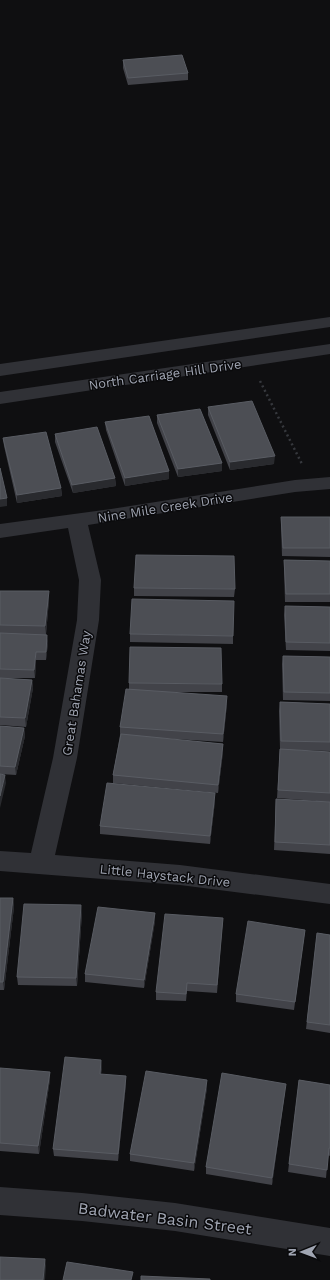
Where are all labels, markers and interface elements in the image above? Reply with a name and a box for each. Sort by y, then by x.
street label: North Carriage Hill Drive [88,356,242,393]
street label: Nine Mile Creek Drive [97,489,234,526]
street label: Great Bahamas Way [59,629,94,757]
street label: Little Haystack Drive [99,861,231,890]
street label: Badwater Basin Street [77,1198,253,1239]
north arrow [282,1232,322,1272]
text: N [286,1248,299,1256]

